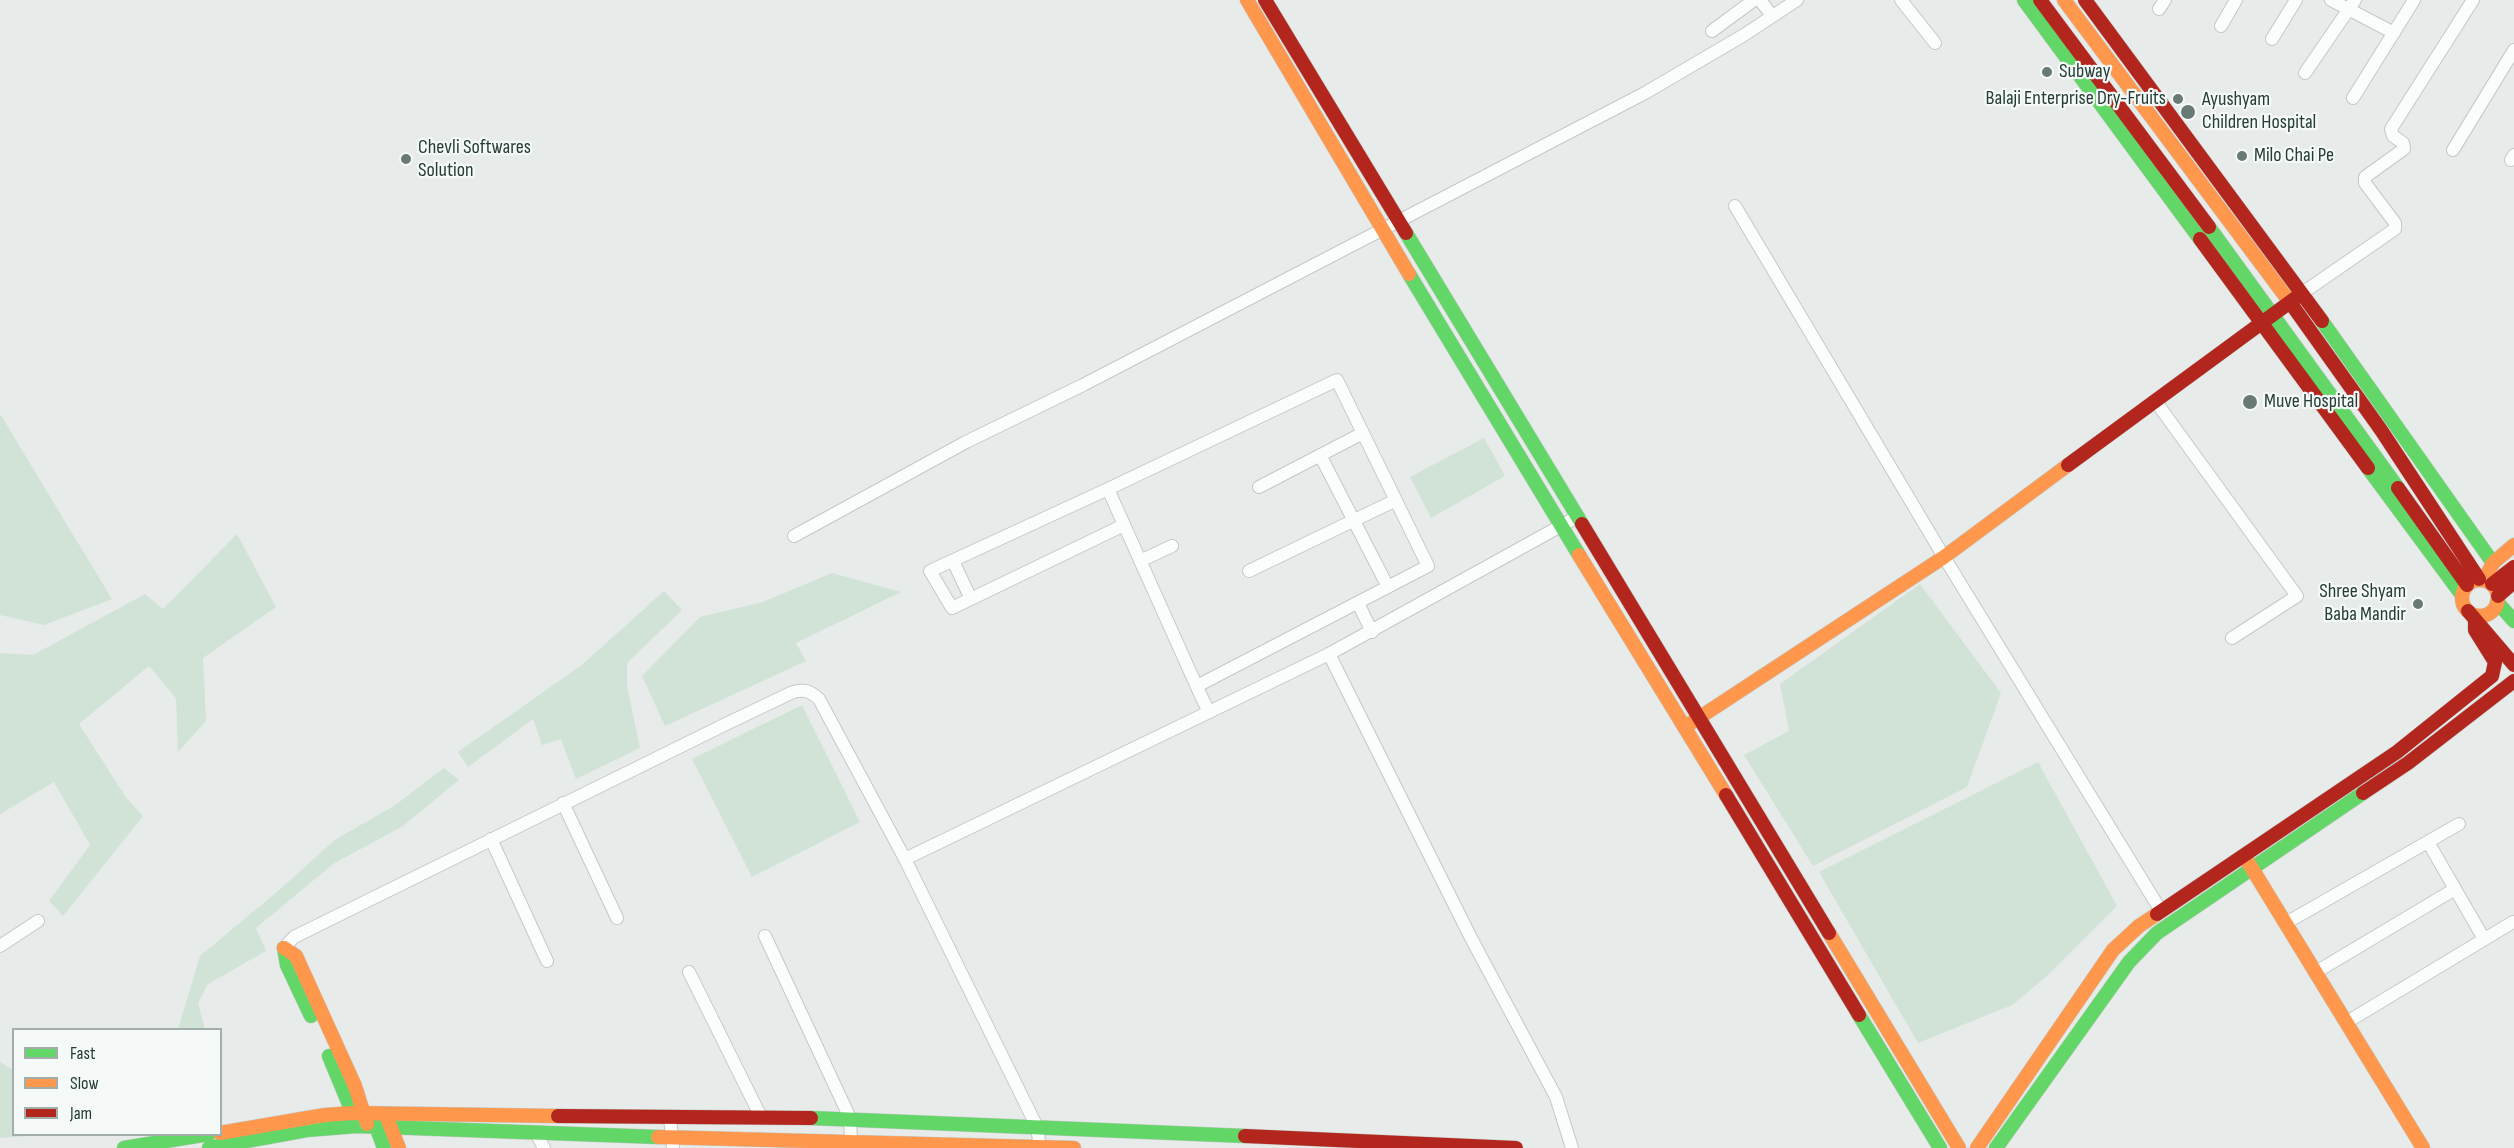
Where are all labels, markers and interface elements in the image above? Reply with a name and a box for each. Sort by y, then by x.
place label: Subway [2059,60,2110,84]
marker: Subway [2040,65,2054,79]
place label: Balaji Enterprise Dry-Fruits [1986,87,2166,111]
place label: Ayushyam Children Hospital [2202,88,2316,135]
marker: Balaji Enterprise Dry-Fruits [2171,92,2185,106]
marker: Ayushyam Children Hospital [2179,103,2197,121]
place label: Chevli Softwares Solution [418,136,531,183]
place label: Milo Chai Pe [2254,144,2334,168]
marker: Milo Chai Pe [2235,149,2249,163]
marker: Chevli Softwares Solution [399,152,413,166]
place label: Muve Hospital [2264,390,2358,414]
marker: Muve Hospital [2241,393,2259,411]
place label: Shree Shyam Baba Mandir [2319,580,2406,627]
marker: Shree Shyam Baba Mandir [2411,597,2425,611]
legend [12,1028,222,1136]
text: Fast [70,1043,95,1064]
text: Slow [70,1073,99,1094]
text: Jam [70,1103,92,1124]

